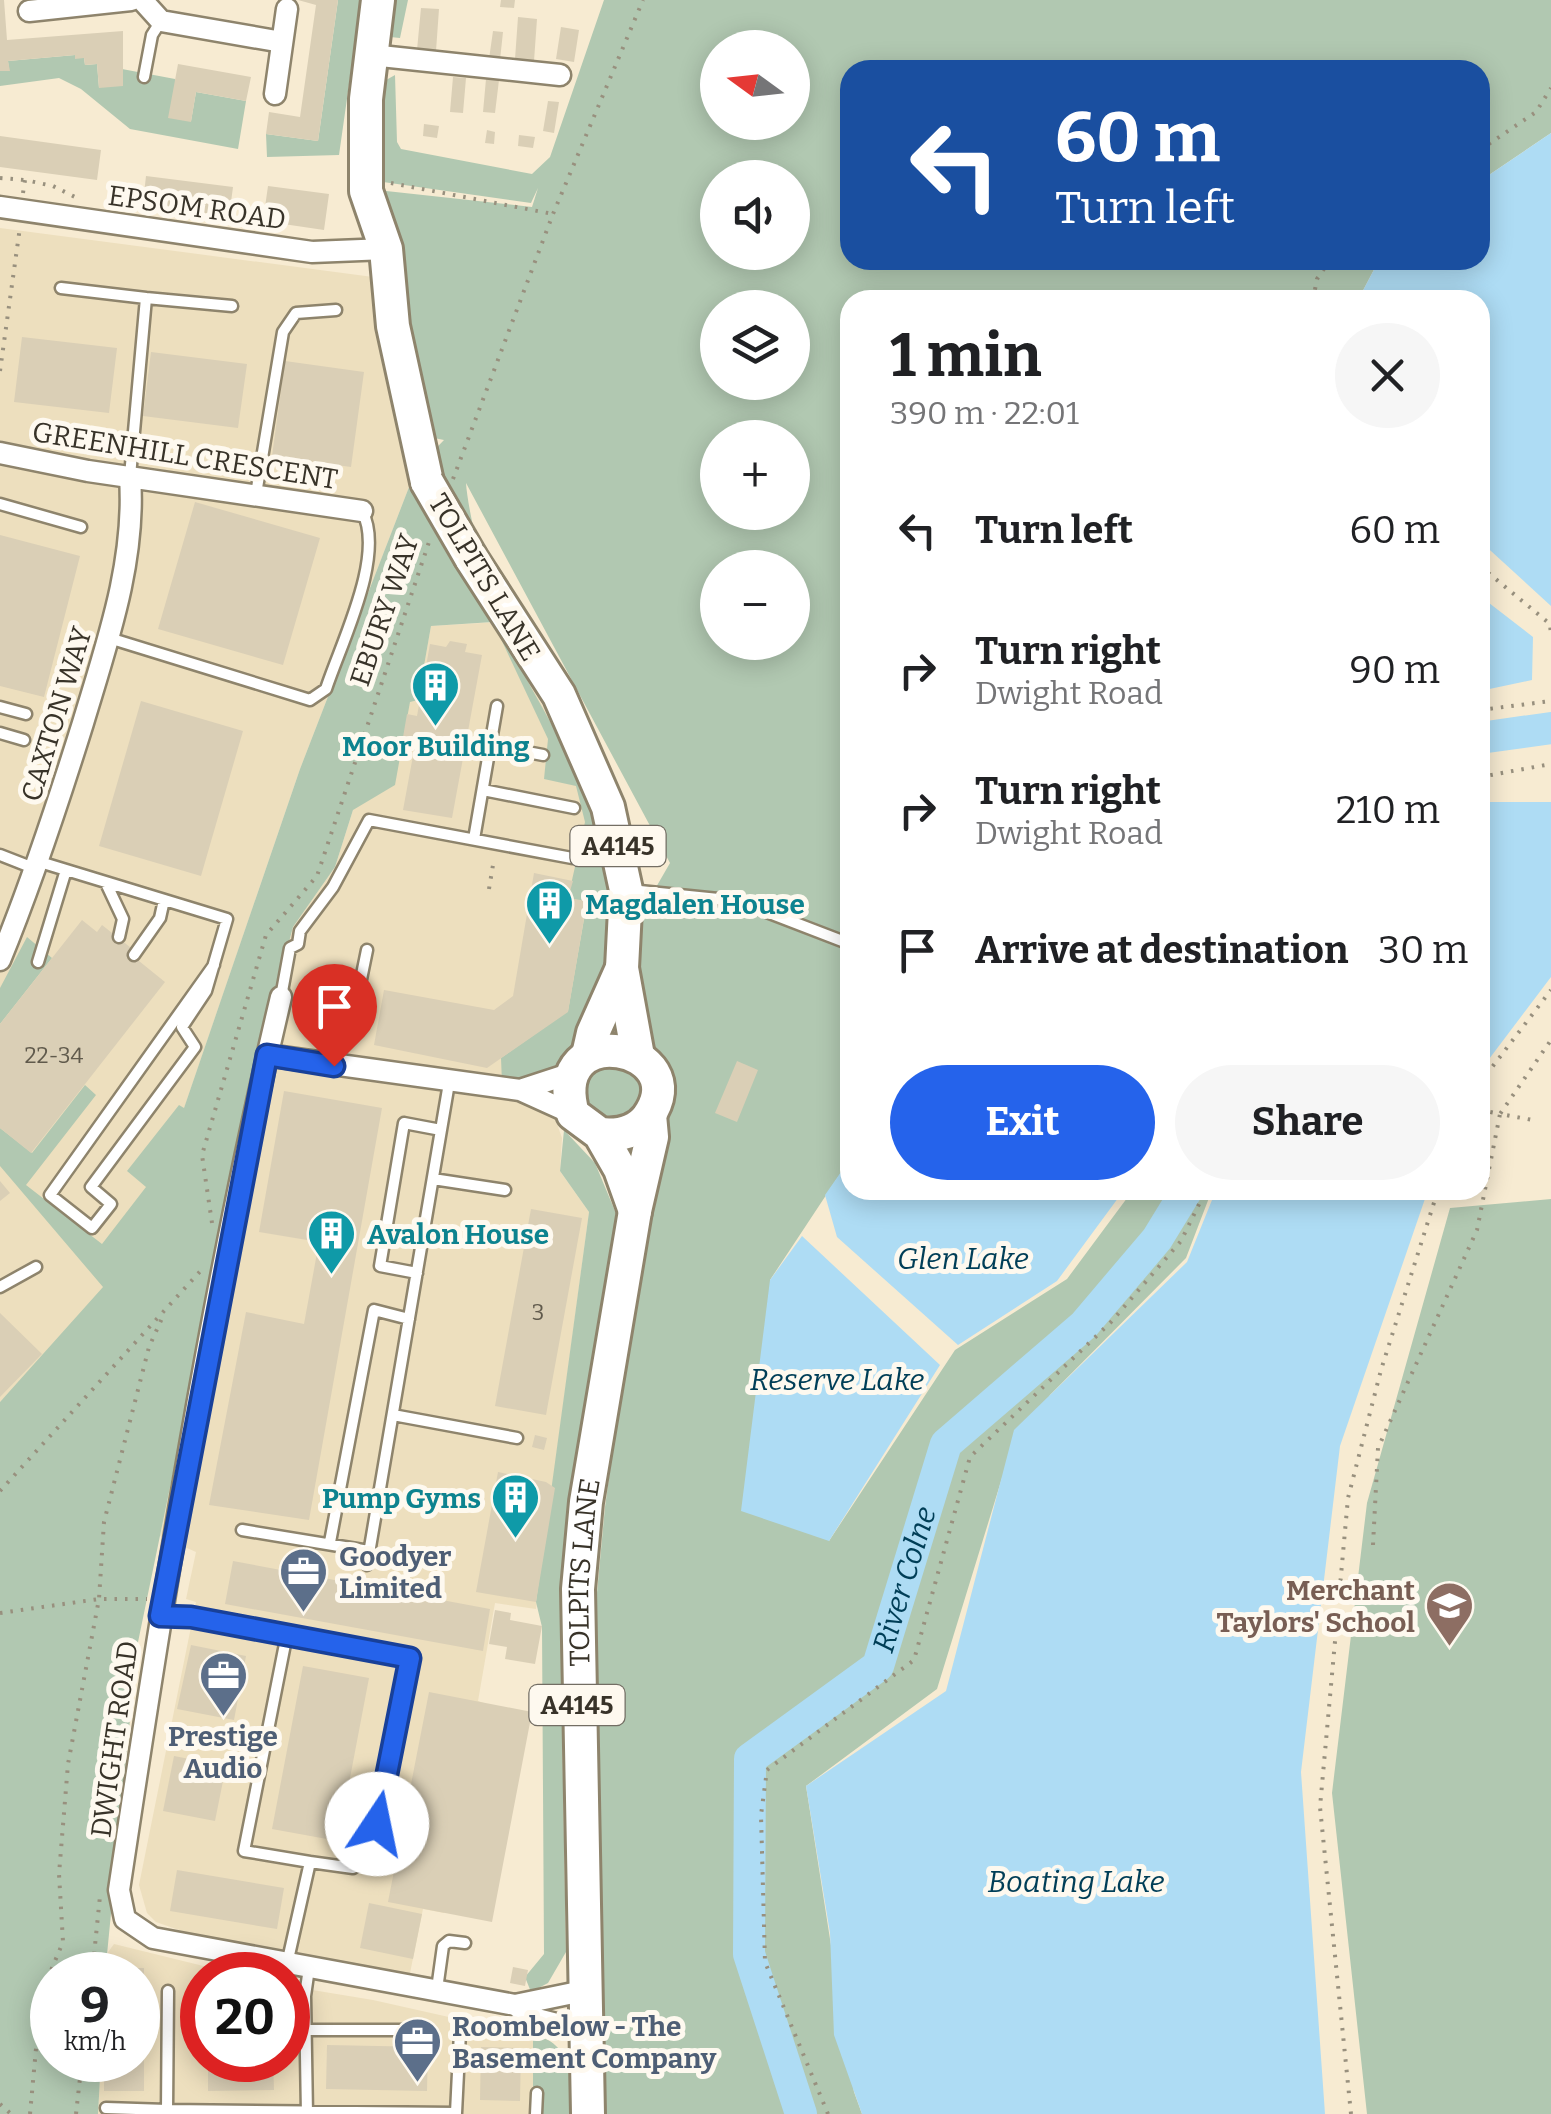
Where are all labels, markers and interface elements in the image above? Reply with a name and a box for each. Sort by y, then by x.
north arrow [700,30,810,140]
map controls [700,30,810,660]
text: 60 m [1055,96,1220,180]
icon: left [890,100,1020,230]
button: sound [700,160,810,270]
street label: EPSOM ROAD [106,179,288,236]
text: Turn left [1055,181,1235,235]
button: layers [700,290,810,400]
text: 1 min [890,320,1042,392]
button: close [1335,323,1440,428]
text: 390 m · 22:01 [890,394,1079,432]
street label: GREENHILL CRESCENT [30,415,340,496]
button: + [700,420,810,530]
street label: TOLPITS LANE [422,488,547,667]
icon: left [890,503,945,558]
text: Turn left [975,507,1133,553]
text: 60 m [1349,507,1440,553]
street label: EBURY WAY [343,530,426,690]
button: − [700,550,810,660]
street label: CAXTON WAY [14,623,99,805]
text: Turn right [975,628,1161,674]
icon: right [890,643,945,698]
text: 90 m [1350,647,1440,693]
building icon: Moor Building [410,660,462,728]
text: Dwight Road [975,674,1163,712]
place label: Moor Building [342,730,530,763]
text: Turn right [975,768,1161,814]
icon: right [890,783,945,838]
text: 210 m [1336,787,1440,833]
text: Dwight Road [975,814,1163,852]
road number: A4145 [570,826,666,866]
building icon: Magdalen House [524,878,576,946]
place label: Magdalen House [585,888,805,921]
icon: arrive [890,923,945,978]
text: Arrive at destination [975,927,1348,973]
text: 30 m [1378,927,1468,973]
pin [292,964,377,1067]
icon: arrive [307,979,362,1034]
house number: 22-34 [25,1042,84,1069]
button: Exit [890,1065,1155,1180]
button: Share [1175,1065,1440,1180]
building icon: Avalon House [306,1208,358,1276]
place label: Avalon House [367,1218,549,1251]
water label: Glen Lake [897,1241,1029,1277]
house number: 3 [532,1299,544,1326]
water label: Reserve Lake [750,1362,924,1398]
building icon: Pump Gyms [490,1472,542,1540]
street label: TOLPITS LANE [562,1476,607,1667]
place label: Pump Gyms [322,1482,481,1515]
water label: River Colne [865,1502,944,1656]
place label: Goodyer Limited [339,1540,452,1605]
office icon: Goodyer Limited [278,1546,330,1614]
place label: Merchant Taylors' School [1217,1574,1415,1639]
school or university icon: Merchant Taylors' School [1424,1580,1476,1648]
street label: DWIGHT ROAD [84,1639,145,1839]
office icon: Prestige Audio [197,1650,249,1718]
road number: A4145 [530,1685,624,1725]
place label: Prestige Audio [168,1720,278,1785]
position arrow [325,1772,429,1876]
water label: Boating Lake [987,1864,1165,1900]
speed limit sign: 20 [180,1952,310,2082]
text: 9 [80,1975,110,2035]
place label: Roombelow - The Basement Company [452,2010,717,2075]
office icon: Roombelow - The Basement Company [391,2016,443,2084]
text: km/h [64,2027,126,2057]

